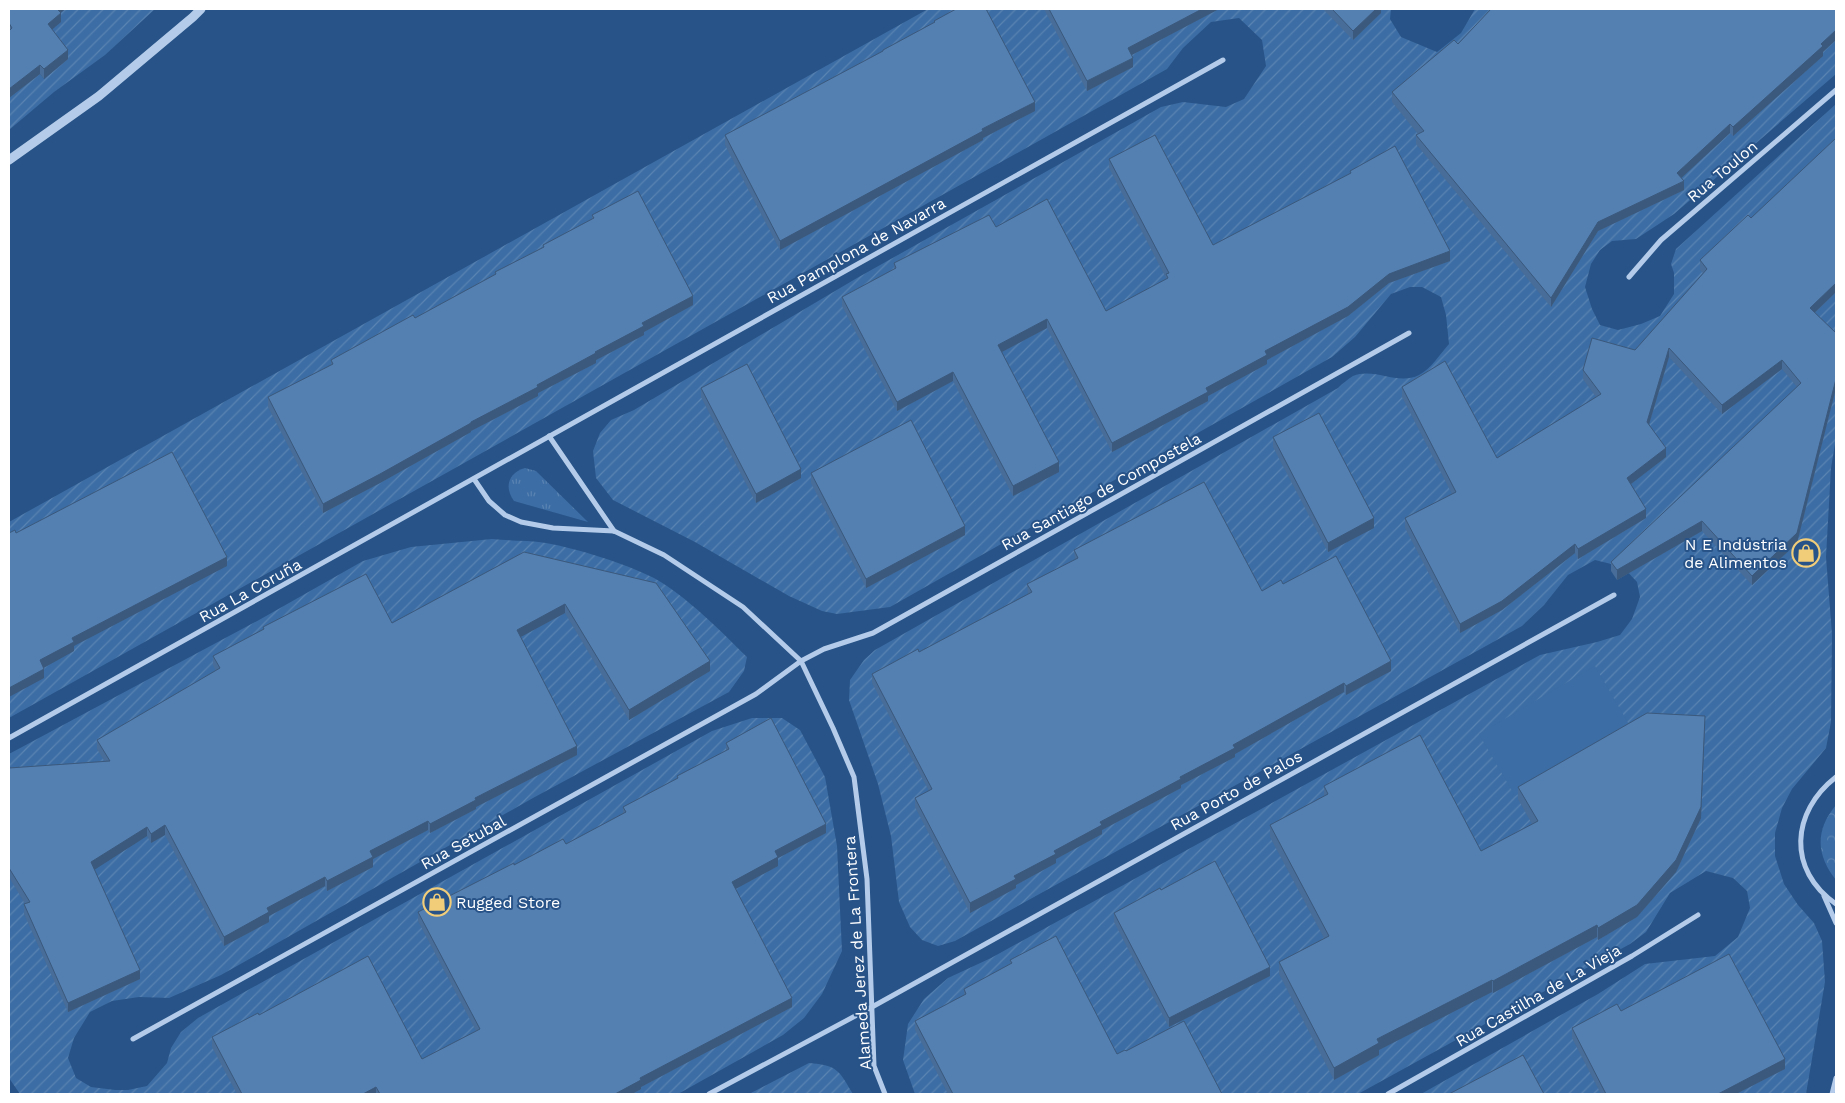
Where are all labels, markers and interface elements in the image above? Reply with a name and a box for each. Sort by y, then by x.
street label: Rua Toulon [1683,137,1761,206]
street label: Rua Pamplona de Navarra [764,193,949,308]
street label: Rua Santiago de Compostela [998,428,1204,554]
place label: N E Indústria de Alimentos [1684,535,1787,572]
shop icon: N E Indústria de Alimentos [1791,538,1821,568]
street label: Rua La Coruña [196,554,305,626]
street label: Rua Porto de Palos [1167,746,1306,835]
street label: Rua Setubal [417,811,509,874]
street label: Alameda Jerez de La Frontera [840,835,875,1071]
shop icon: Rugged Store [422,887,452,917]
place label: Rugged Store [456,893,560,912]
street label: Rua Castilha de La Vieja [1452,940,1624,1051]

